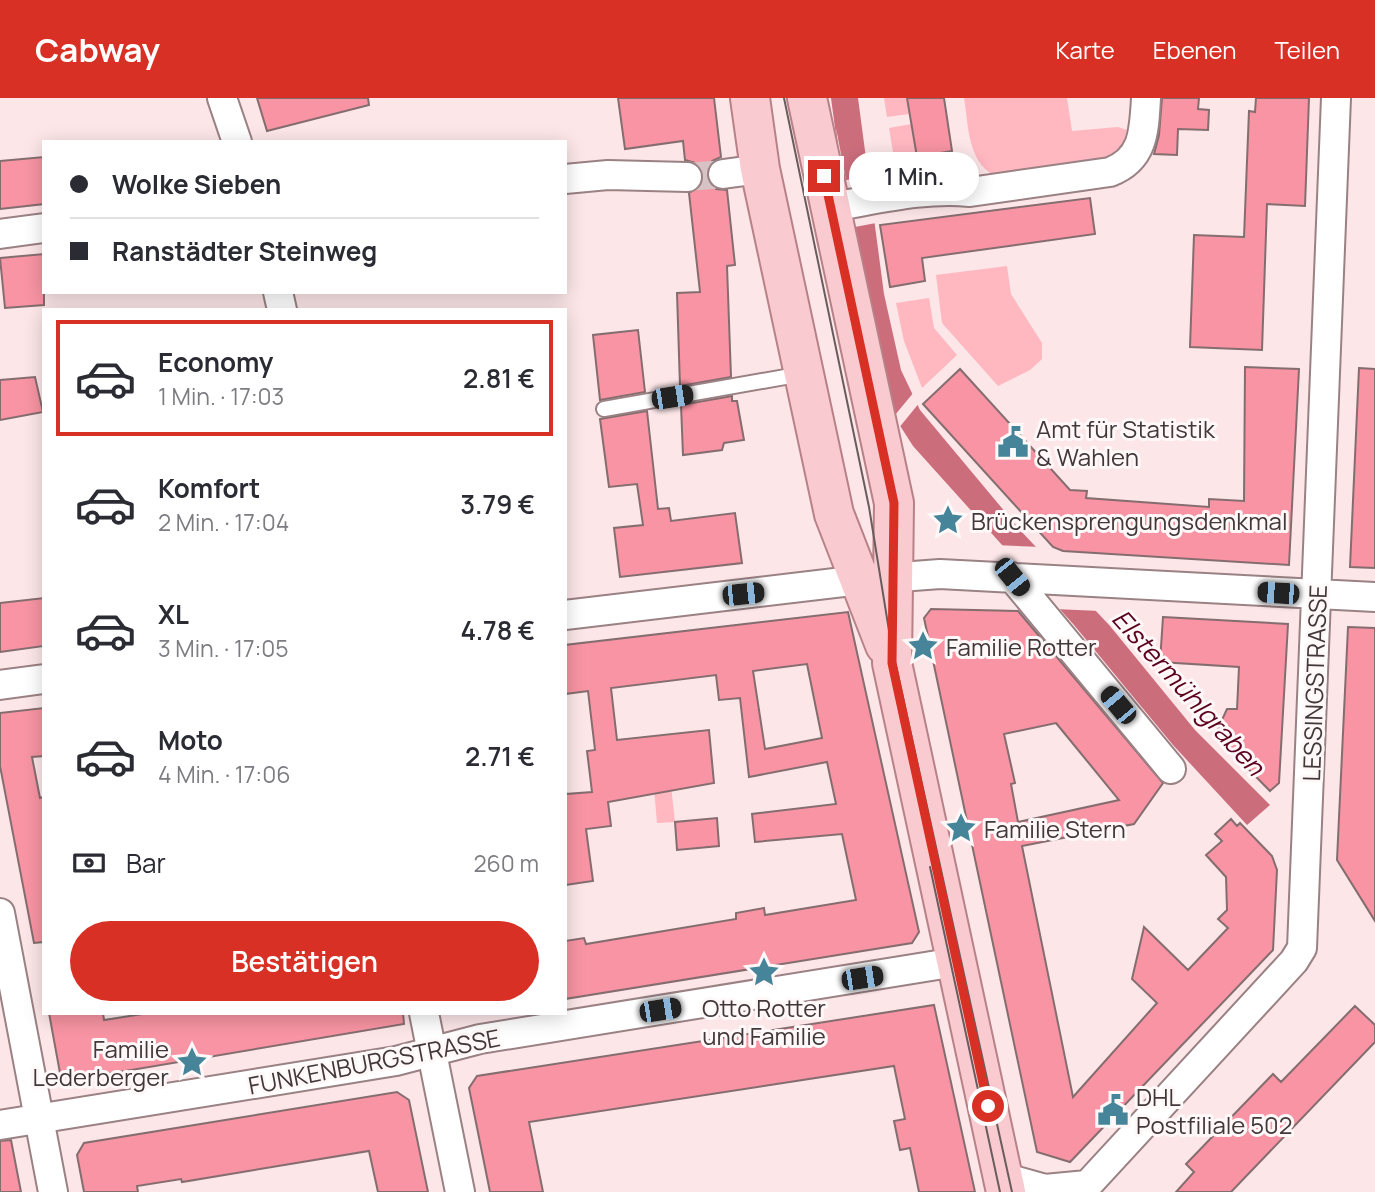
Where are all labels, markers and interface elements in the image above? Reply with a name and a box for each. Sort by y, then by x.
text: Cabway [35,27,160,72]
text: Karte [1055,33,1115,66]
text: Ebenen [1153,33,1236,66]
text: Teilen [1274,33,1340,66]
callout: 1 Min. [848,152,978,200]
route end [808,160,840,192]
text: 1 Min. [884,160,944,192]
text: Wolke Sieben [112,166,281,202]
text: Ranstädter Steinweg [112,233,377,269]
text: Economy [158,344,273,380]
icon: car [74,347,137,410]
text: 2.81 € [463,360,535,396]
text: 1 Min. · 17:03 [158,380,284,412]
car [650,383,695,411]
place label: Amt für Statistik & Wahlen [1036,412,1216,473]
public building icon: Amt für Statistik & Wahlen [996,425,1030,459]
text: Komfort [158,470,260,506]
icon: car [74,473,137,536]
text: 3.79 € [460,486,535,522]
place icon: Brückensprengungsdenkmal [931,503,965,537]
place label: Brückensprengungsdenkmal [971,504,1288,537]
text: 2 Min. · 17:04 [158,506,289,538]
car [991,554,1034,600]
car [722,581,765,607]
car [1257,581,1300,605]
street label: LESSINGSTRASSE [1294,584,1334,782]
text: XL [158,596,189,632]
icon: car [74,599,137,662]
water label: Elstermühlgraben [1105,601,1274,784]
text: 4.78 € [461,612,535,648]
place icon: Familie Rotter [906,629,940,663]
place label: Familie Rotter [946,630,1097,663]
text: 3 Min. · 17:05 [158,632,289,664]
car [1097,682,1140,728]
text: Moto [158,722,223,758]
icon: car [74,725,137,788]
text: 2.71 € [465,738,535,774]
text: 4 Min. · 17:06 [158,758,290,790]
place icon: Familie Stern [944,811,978,845]
place label: Familie Stern [984,812,1126,845]
icon: cash [70,844,108,882]
text: Bar [126,845,166,881]
text: 260 m [473,847,539,879]
button: Bestätigen [70,921,539,1001]
place icon: Otto Rotter und Familie [747,955,781,989]
car [840,964,885,992]
place label: Otto Rotter und Familie [702,991,826,1052]
car [638,996,683,1024]
street label: FUNKENBURGSTRASSE [245,1020,503,1102]
place label: Familie Lederberger [33,1032,169,1093]
place icon: Familie Lederberger [175,1045,209,1079]
place label: DHL Postfiliale 502 [1136,1080,1292,1141]
route start [972,1090,1004,1122]
public building icon: DHL Postfiliale 502 [1096,1093,1130,1127]

